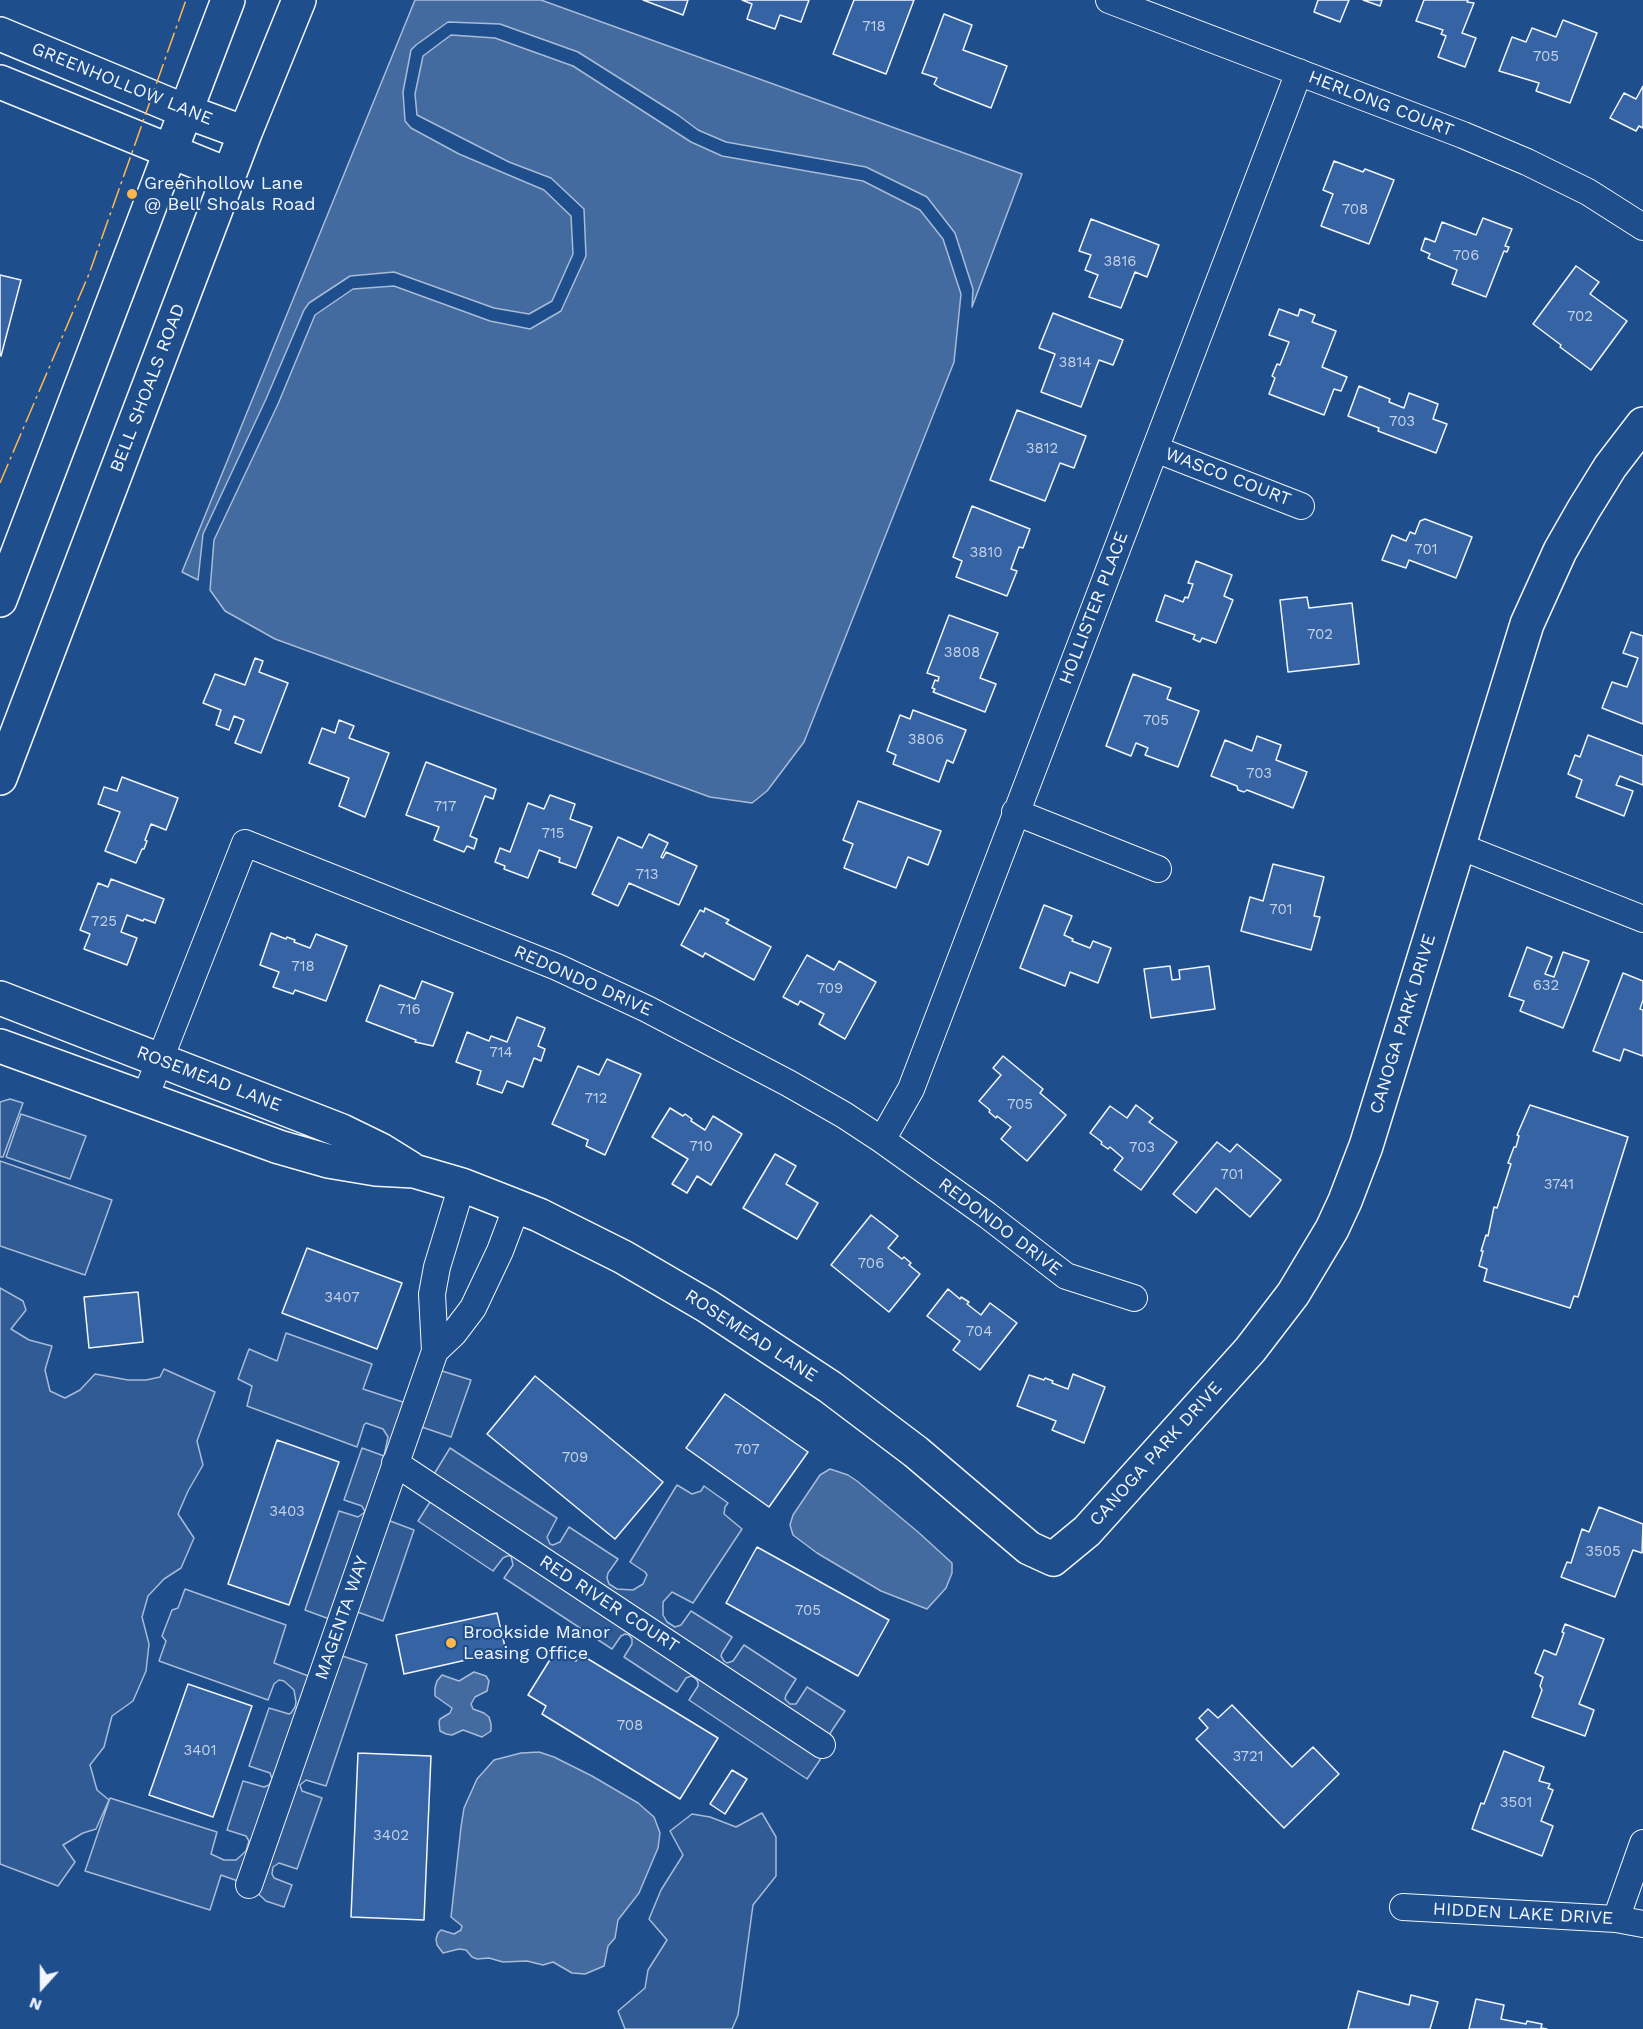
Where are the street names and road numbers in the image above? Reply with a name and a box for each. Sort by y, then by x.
street label: GREENHOLLOW LANE [28,38,216,130]
street label: HERLONG COURT [1305,66,1457,142]
street label: BELL SHOALS ROAD [106,301,190,475]
street label: WASCO COURT [1162,443,1294,511]
street label: HOLLISTER PLACE [1055,528,1133,688]
street label: CANOGA PARK DRIVE [1365,931,1441,1117]
street label: REDONDO DRIVE [510,941,656,1021]
street label: ROSEMEAD LANE [133,1041,285,1117]
street label: REDONDO DRIVE [934,1174,1066,1280]
street label: ROSEMEAD LANE [681,1285,821,1387]
street label: CANOGA PARK DRIVE [1085,1377,1227,1531]
street label: RED RIVER COURT [535,1551,683,1657]
street label: MAGENTA WAY [311,1553,373,1683]
street label: HIDDEN LAKE DRIVE [1432,1898,1614,1930]

